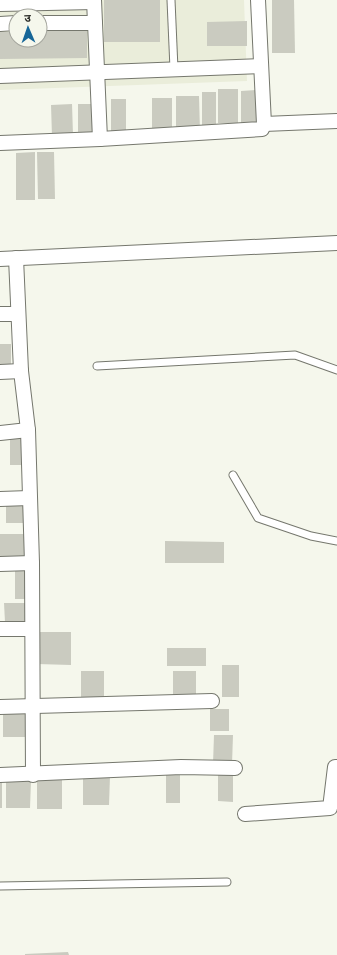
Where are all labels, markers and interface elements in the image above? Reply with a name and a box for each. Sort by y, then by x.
north arrow [8,8,48,48]
text: उ [24,10,32,25]

